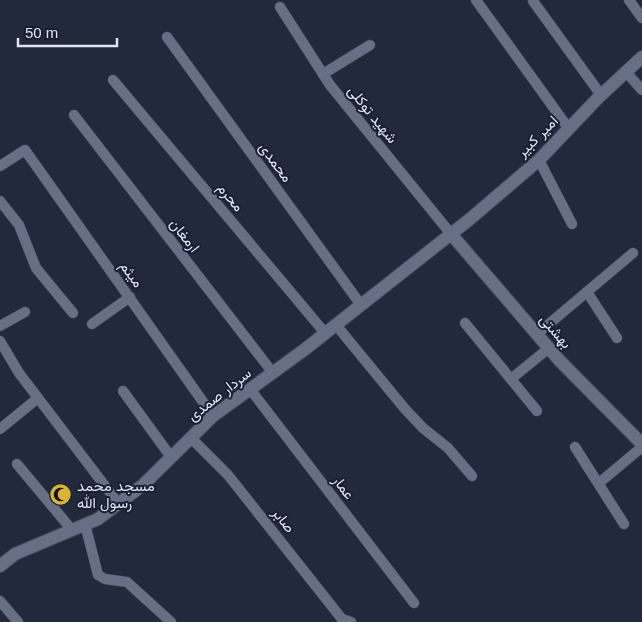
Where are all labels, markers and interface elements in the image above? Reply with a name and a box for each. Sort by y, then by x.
scale bar [18,15,116,47]
text: 50 m [25,24,58,41]
street label: شهید توکلی [343,82,402,148]
street label: امیر کبیر [512,112,562,161]
street label: محمدی [254,139,296,187]
street label: محرم [213,179,248,216]
street label: ارمغان [166,215,203,256]
street label: میثم [115,258,147,292]
street label: بهشتی [535,310,575,353]
street label: سردار صمدی [184,364,256,426]
street label: عمار [328,471,359,503]
place label: مسجد محمد رسول الله [77,477,155,512]
mosque icon: مسجد محمد رسول الله [49,482,73,506]
street label: صابر [268,503,299,536]

